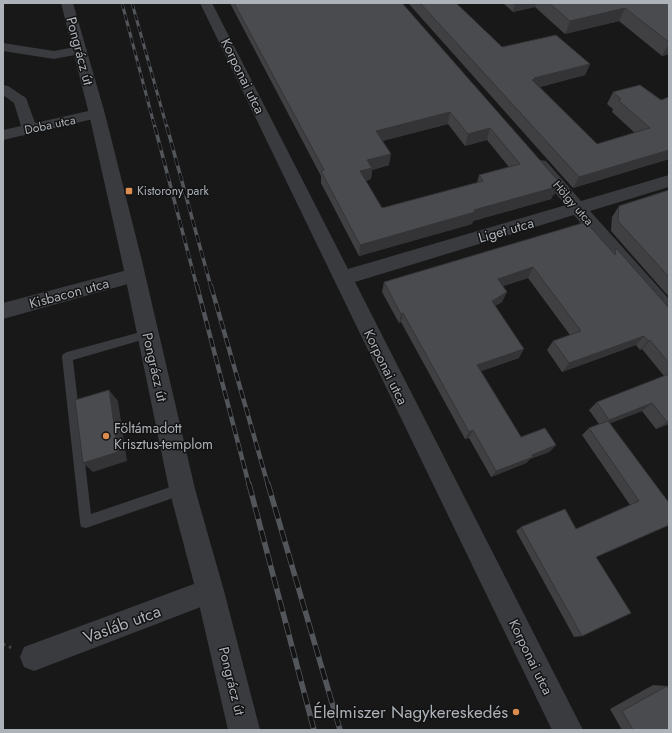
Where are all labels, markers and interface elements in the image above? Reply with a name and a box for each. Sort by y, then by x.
street label: Pongrácz út [61,15,99,88]
street label: Korponai utca [216,35,270,117]
street label: Doba utca [23,111,77,139]
street label: Hölgy utca [548,177,598,230]
place label: Kistorony park [137,182,210,200]
marker: Kistorony park [124,186,134,196]
street label: Liget utca [476,213,536,247]
street label: Kisbacon utca [27,273,111,313]
street label: Korponai utca [359,326,413,408]
street label: Pongrácz út [137,331,173,404]
place label: Föltámadott Krisztus-templom [114,418,213,454]
marker: Föltámadott Krisztus-templom [101,431,111,441]
street label: Vasláb utca [80,599,164,649]
street label: Korponai utca [504,616,558,698]
street label: Pongrácz út [214,645,250,718]
place label: Élelmiszer Nagykereskedés [313,700,508,724]
marker: Élelmiszer Nagykereskedés [511,707,521,717]

